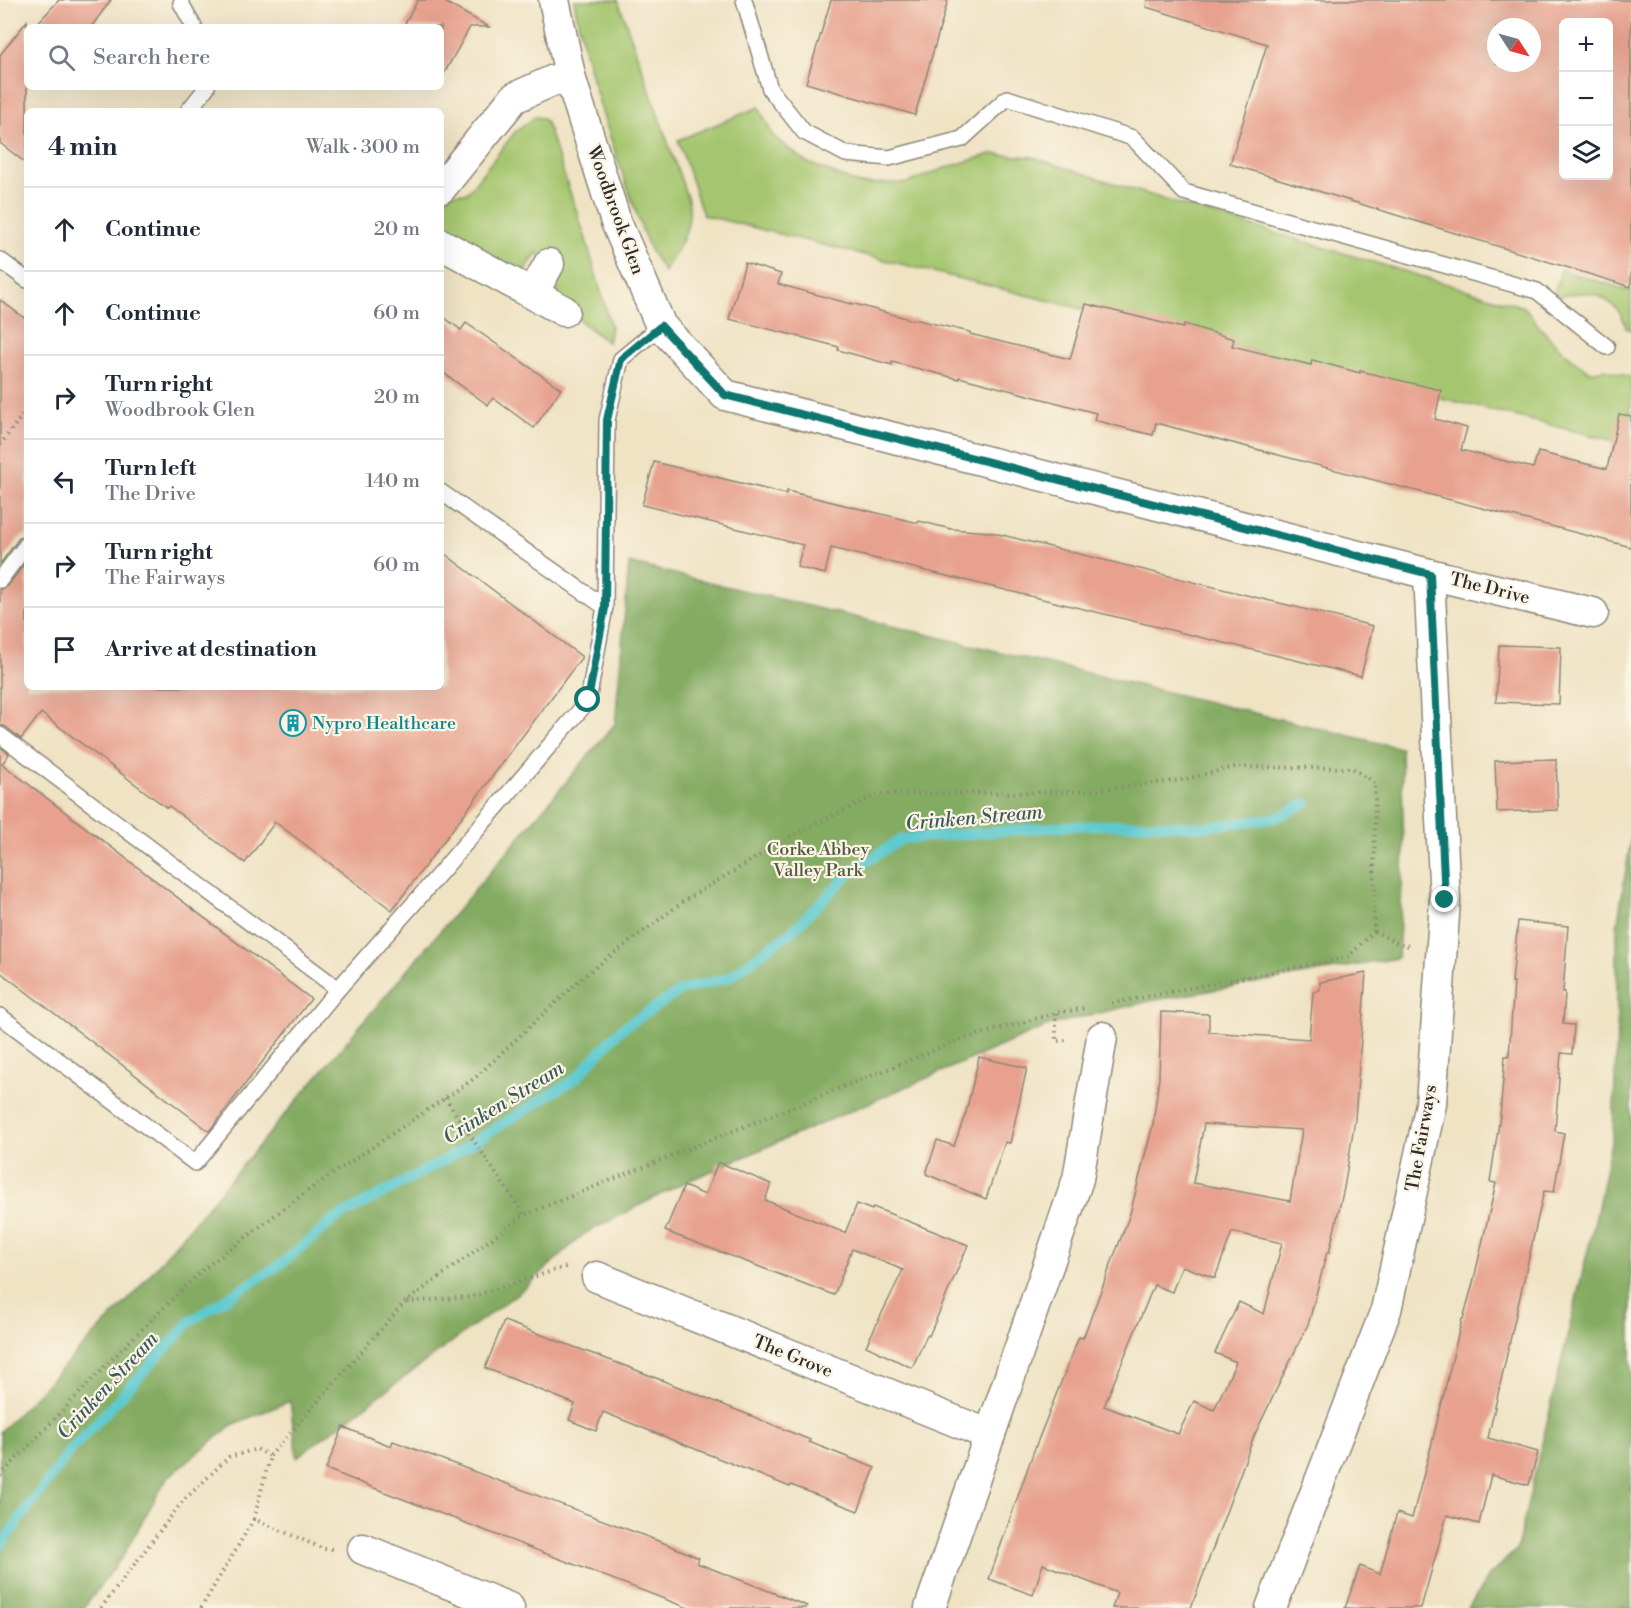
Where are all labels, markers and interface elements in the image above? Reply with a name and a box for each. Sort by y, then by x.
north arrow [1487,18,1541,72]
map controls [1559,18,1613,180]
button: + [1559,18,1613,72]
search box [24,24,444,90]
icon: search [45,41,78,74]
text: Search here [93,44,210,71]
button: − [1559,72,1613,126]
button: layers [1559,126,1613,180]
text: 4 min [48,131,118,163]
text: Walk · 300 m [306,135,420,160]
street label: Woodbrook Glen [581,142,650,278]
icon: ahead [48,213,81,246]
text: Continue [105,216,201,243]
text: 20 m [374,217,420,242]
icon: ahead [48,297,81,330]
text: Continue [105,300,201,327]
text: 60 m [373,301,420,326]
text: Turn right [105,371,213,398]
icon: right [48,381,81,414]
text: 20 m [374,385,420,410]
text: Woodbrook Glen [105,398,255,423]
text: Turn left [105,455,196,482]
icon: left [48,465,81,498]
text: 140 m [365,469,420,494]
text: The Drive [105,482,196,507]
text: Turn right [105,539,213,566]
icon: right [48,549,81,582]
text: 60 m [373,553,420,578]
text: The Fairways [105,566,225,591]
street label: The Drive [1447,567,1532,610]
icon: arrive [48,633,81,666]
text: Arrive at destination [105,636,317,663]
route start [574,686,600,712]
building icon: Nypro Healthcare [278,708,308,738]
place label: Nypro Healthcare [312,712,456,735]
water label: Crinken Stream [904,800,1045,837]
park label: Corke Abbey Valley Park [767,838,869,882]
route end [1431,886,1457,912]
water label: Crinken Stream [439,1056,569,1150]
street label: The Fairways [1401,1083,1442,1193]
water label: Crinken Stream [52,1327,165,1445]
street label: The Grove [749,1330,836,1383]

